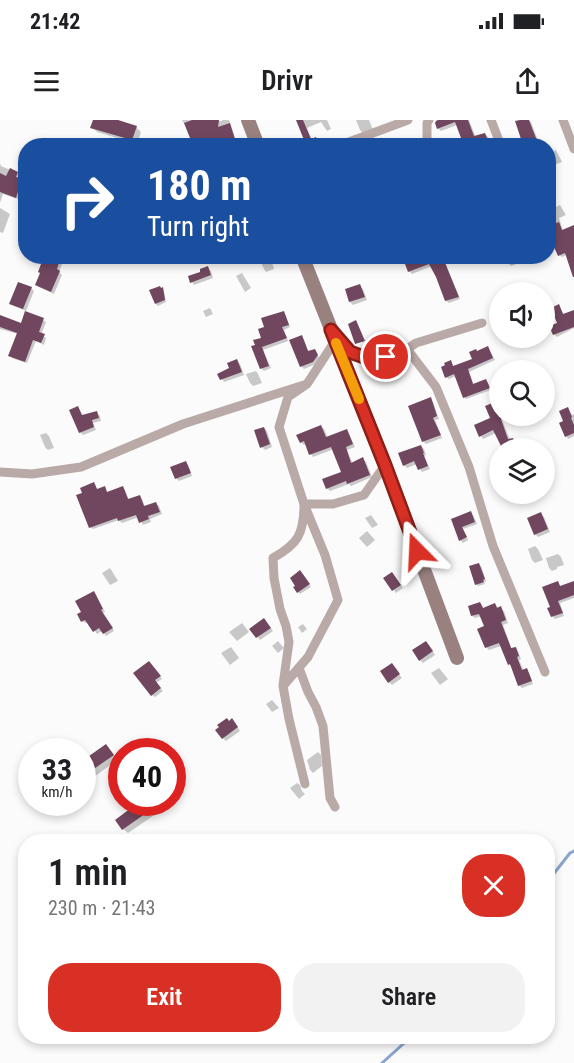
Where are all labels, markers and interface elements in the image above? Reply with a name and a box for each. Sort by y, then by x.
text: 21:42 [30,9,81,34]
icon: menu [30,65,63,98]
text: Drivr [261,65,313,97]
icon: share [511,65,544,98]
text: 180 m [147,161,252,210]
icon: right [48,162,126,240]
text: Turn right [147,211,249,243]
map controls [489,282,555,504]
button: sound [489,282,555,348]
pin [360,331,411,382]
icon: arrive [369,340,402,373]
button: search [489,360,555,426]
button: layers [489,438,555,504]
position arrow [385,519,449,583]
speed limit sign: 40 [108,738,186,816]
text: 33 [42,752,72,787]
text: km/h [42,783,72,801]
text: 1 min [48,852,128,894]
button: close [462,854,525,917]
text: 230 m · 21:43 [48,896,155,920]
button: Exit [48,963,281,1032]
button: Share [293,963,525,1032]

